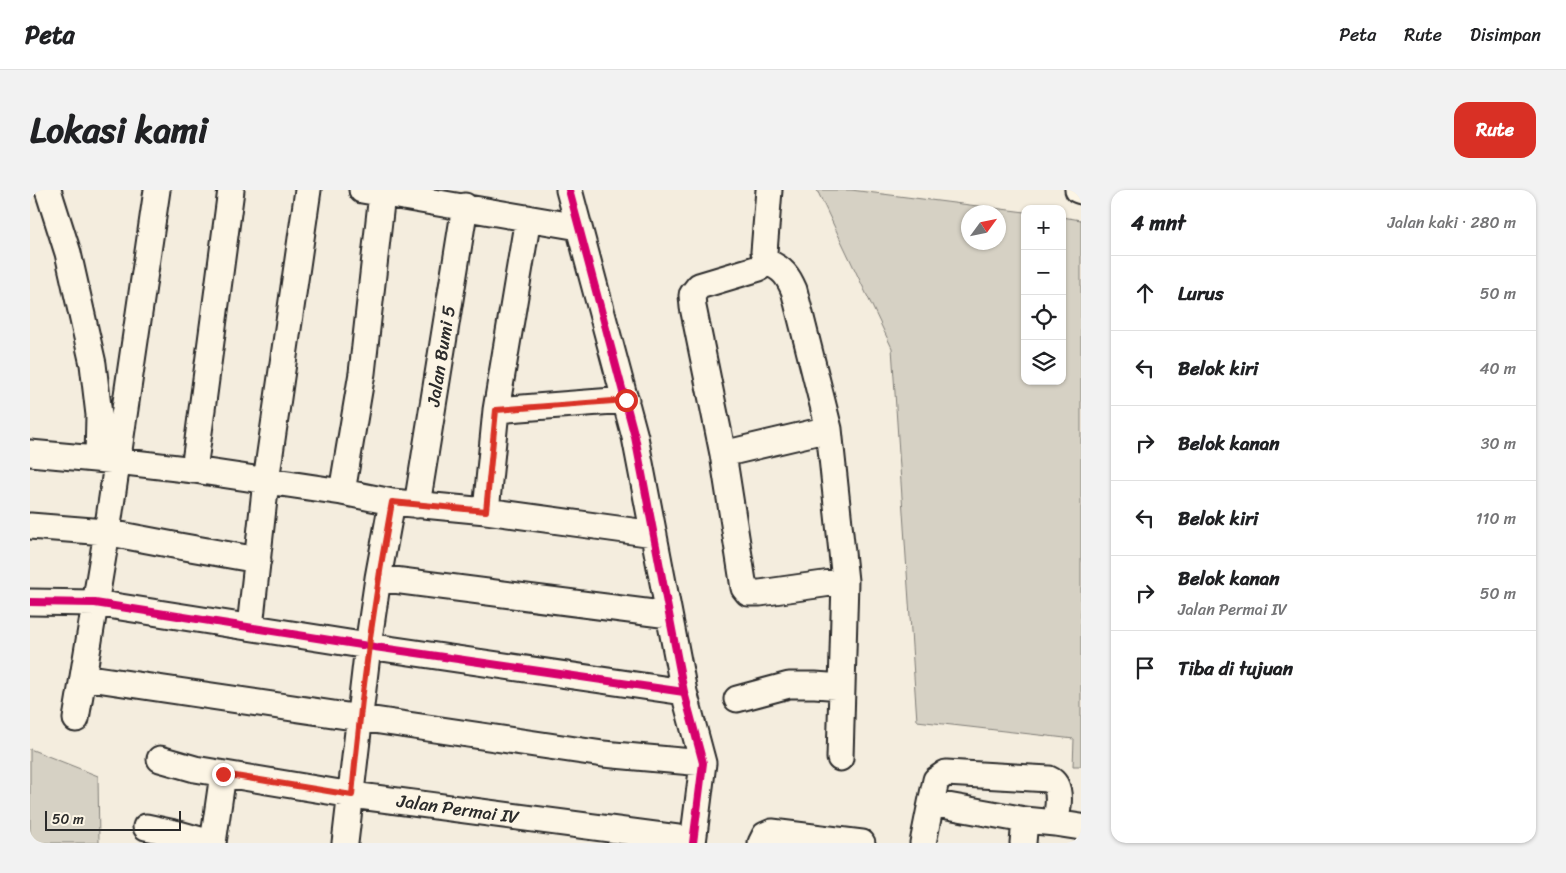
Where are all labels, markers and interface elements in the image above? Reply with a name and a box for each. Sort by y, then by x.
text: Peta [25,14,74,56]
text: Peta [1339,19,1376,51]
text: Rute [1404,19,1442,51]
text: Disimpan [1470,19,1541,51]
text: Lokasi kami [30,99,208,161]
button: Rute [1454,102,1536,158]
text: 4 mnt [1131,204,1186,242]
north arrow [961,205,1006,250]
map controls [1021,205,1066,385]
button: + [1021,205,1066,250]
text: Jalan kaki · 280 m [1388,208,1516,237]
button: − [1021,250,1066,295]
text: Lurus [1178,277,1224,310]
icon: ahead [1131,279,1159,307]
text: 50 m [1480,279,1516,308]
button: locate [1021,295,1066,340]
street label: Jalan Bumi 5 [417,303,465,410]
button: layers [1021,340,1066,385]
text: Belok kiri [1178,352,1258,385]
icon: left [1131,354,1159,382]
text: 40 m [1479,354,1516,383]
route start [615,389,638,412]
text: Belok kanan [1178,427,1280,460]
icon: right [1131,429,1159,457]
text: 30 m [1481,429,1516,458]
text: Belok kiri [1178,502,1258,535]
icon: left [1131,504,1159,532]
text: 110 m [1476,504,1516,533]
text: Belok kanan [1178,562,1280,595]
icon: right [1131,579,1159,607]
text: 50 m [1480,579,1516,608]
text: Jalan Permai IV [1178,595,1287,624]
text: Tiba di tujuan [1178,652,1293,685]
icon: arrive [1131,654,1159,682]
route end [212,763,235,786]
street label: Jalan Permai IV [394,784,521,833]
text: 50 m [52,807,84,832]
scale bar [45,808,181,831]

